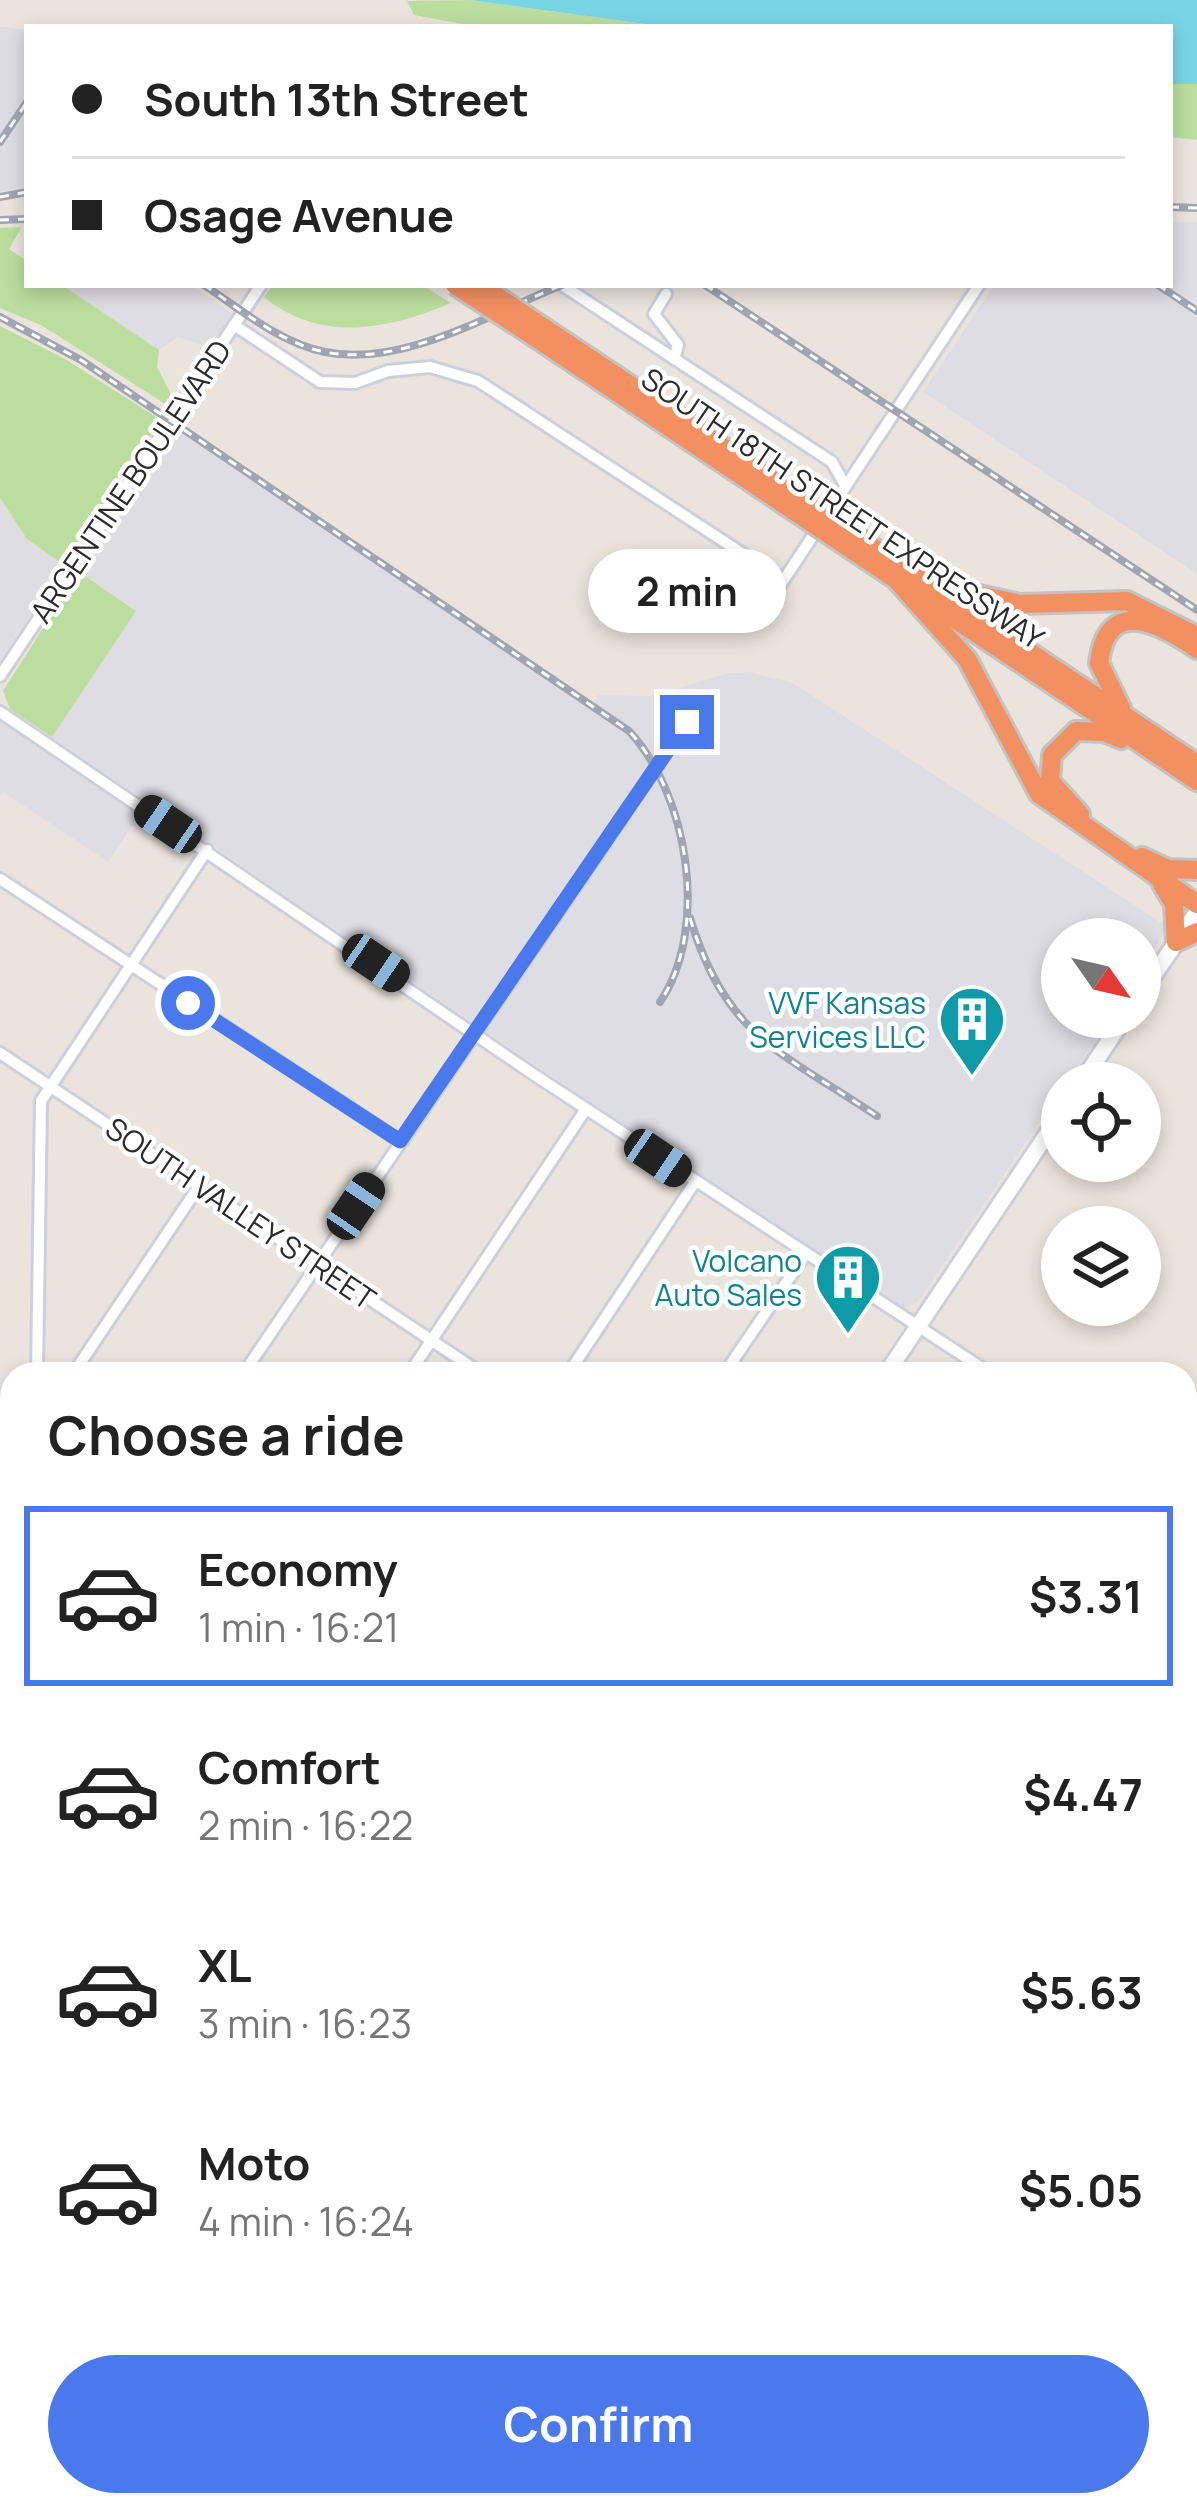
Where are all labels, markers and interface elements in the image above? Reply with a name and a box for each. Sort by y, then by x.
text: South 13th Street [144,68,529,130]
text: Osage Avenue [144,184,454,246]
street label: ARGENTINE BOULEVARD [20,332,240,630]
street label: SOUTH 18TH STREET EXPRESSWAY [634,358,1052,659]
callout: 2 min [588,548,786,632]
text: 2 min [636,564,738,618]
route end [660,695,714,749]
car [128,789,208,859]
north arrow [1041,918,1161,1038]
map controls [1041,918,1161,1326]
car [336,928,416,998]
route start [161,976,215,1030]
place label: VVF Kansas Services LLC [749,982,926,1057]
building icon: VVF Kansas Services LLC [937,984,1007,1078]
button: locate [1041,1062,1161,1182]
street label: SOUTH VALLEY STREET [98,1107,384,1319]
car [618,1123,698,1193]
car [321,1166,391,1246]
button: layers [1041,1206,1161,1326]
place label: Volcano Auto Sales [655,1240,802,1315]
building icon: Volcano Auto Sales [813,1242,883,1336]
text: Choose a ride [48,1397,405,1471]
text: Economy [198,1538,398,1600]
icon: car [54,1542,162,1650]
text: $3.31 [1029,1565,1143,1627]
text: 1 min · 16:21 [198,1600,399,1654]
text: Comfort [198,1736,381,1798]
icon: car [54,1740,162,1848]
text: $4.47 [1023,1763,1143,1825]
text: 2 min · 16:22 [198,1798,413,1852]
text: XL [198,1934,252,1996]
icon: car [54,1938,162,2046]
text: $5.63 [1021,1961,1143,2023]
text: 3 min · 16:23 [198,1996,412,2050]
text: Moto [198,2132,310,2194]
icon: car [54,2136,162,2244]
text: $5.05 [1019,2159,1143,2221]
text: 4 min · 16:24 [198,2194,414,2248]
button: Confirm [48,2355,1149,2493]

